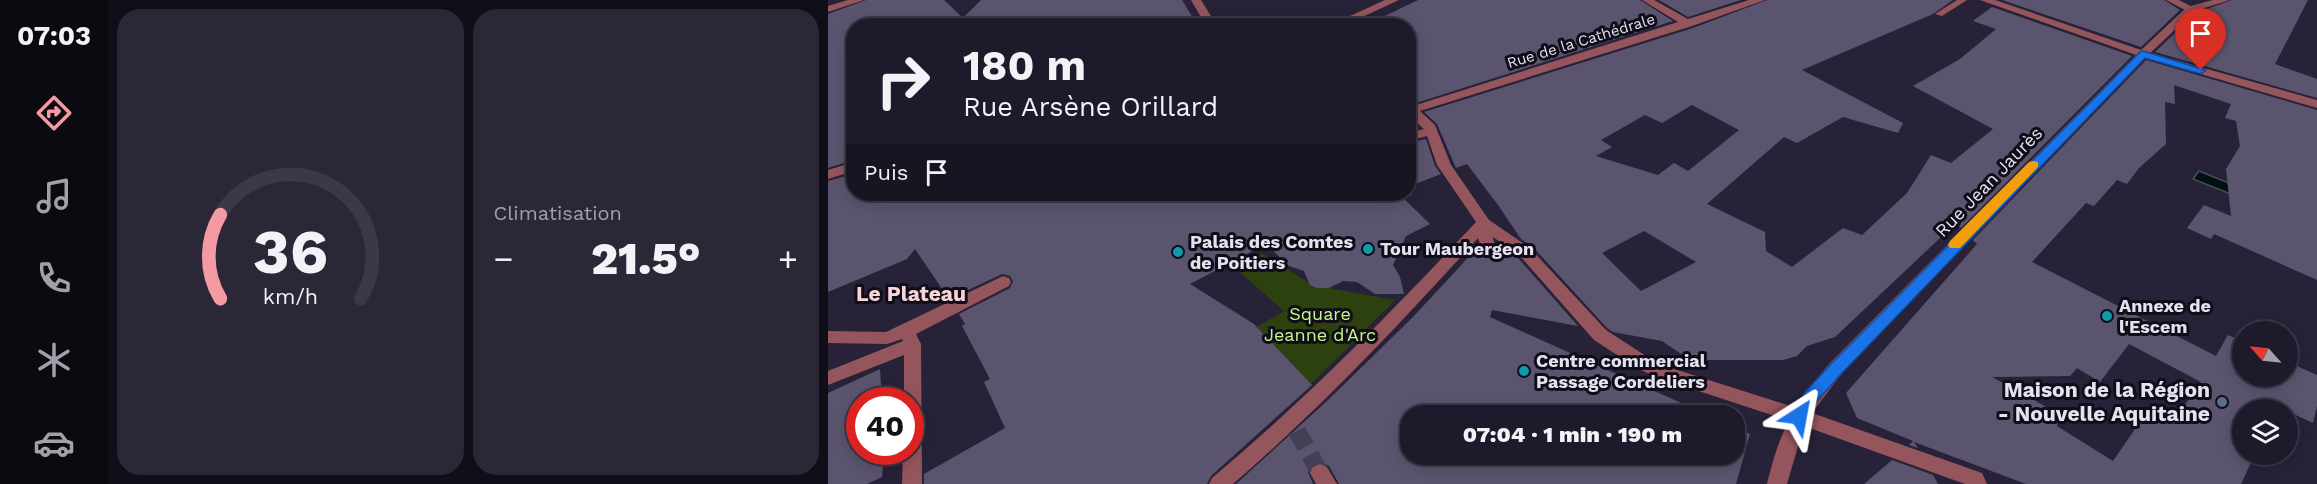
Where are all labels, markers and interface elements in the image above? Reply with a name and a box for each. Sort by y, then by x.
pin [2175,8,2226,70]
street label: Rue de la Cathédrale [1505,10,1657,72]
icon: arrive [2184,17,2217,50]
text: 07:03 [17,20,91,52]
text: 180 m [963,41,1086,90]
icon: right [864,42,942,120]
text: Rue Arsène Orillard [963,91,1218,123]
icon: directions [33,92,75,134]
street label: Rue Jean Jaurès [1931,122,2046,241]
icon: arrive [920,156,953,189]
text: Puis [864,160,908,185]
icon: music [33,175,75,217]
text: Climatisation [494,201,622,225]
text: 36 [253,215,328,288]
place label: Palais des Comtes de Poitiers [1190,231,1354,273]
text: 21.5° [591,232,701,285]
place label: Tour Maubergeon [1380,238,1534,259]
text: − [494,239,513,278]
text: + [778,239,798,278]
marker: Tour Maubergeon [1361,242,1375,256]
marker: Palais des Comtes de Poitiers [1171,245,1185,259]
icon: phone [33,257,75,299]
district label: Le Plateau [856,281,966,306]
text: km/h [263,284,318,309]
place label: Annexe de l'Escem [2119,295,2211,337]
park label: Square Jeanne d'Arc [1264,303,1376,345]
marker: Annexe de l'Escem [2100,309,2114,323]
north arrow [2232,321,2298,387]
map controls [2232,321,2298,465]
icon: climate [33,339,75,381]
place label: Centre commercial Passage Cordeliers [1536,350,1706,392]
marker: Centre commercial Passage Cordeliers [1517,364,1531,378]
place label: Maison de la Région - Nouvelle Aquitaine [1998,377,2210,426]
position arrow [1767,384,1831,448]
speed limit sign: 40 [846,387,924,465]
marker: Maison de la Région - Nouvelle Aquitaine [2215,395,2229,409]
button: layers [2232,399,2298,465]
icon: car [33,422,75,464]
text: 07:04 · 1 min · 190 m [1463,422,1682,447]

